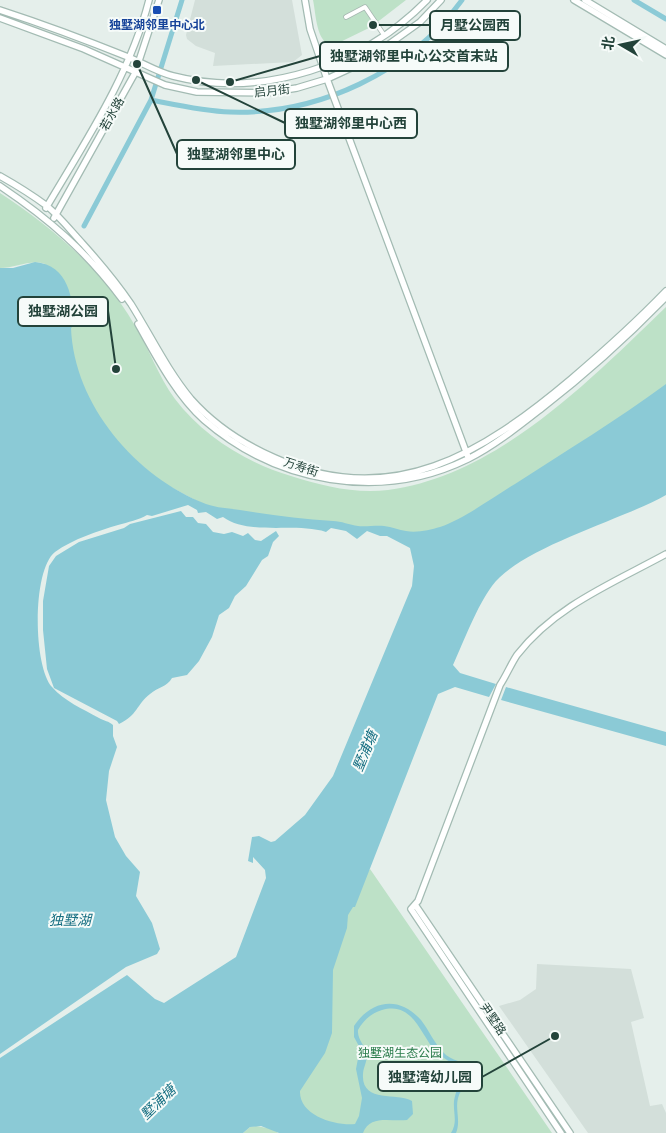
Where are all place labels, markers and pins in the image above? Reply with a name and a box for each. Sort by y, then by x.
marker: 独墅湖邻里中心北 [151,4,163,16]
callout: 月墅公园西 [430,11,520,40]
place label: 独墅湖邻里中心北 [109,17,205,33]
callout: 独墅湖邻里中心公交首末站 [320,42,508,71]
callout: 独墅湖邻里中心西 [285,109,417,138]
callout: 独墅湖邻里中心 [177,140,295,169]
callout: 独墅湖公园 [18,297,108,326]
callout: 独墅湾幼儿园 [378,1062,482,1091]

